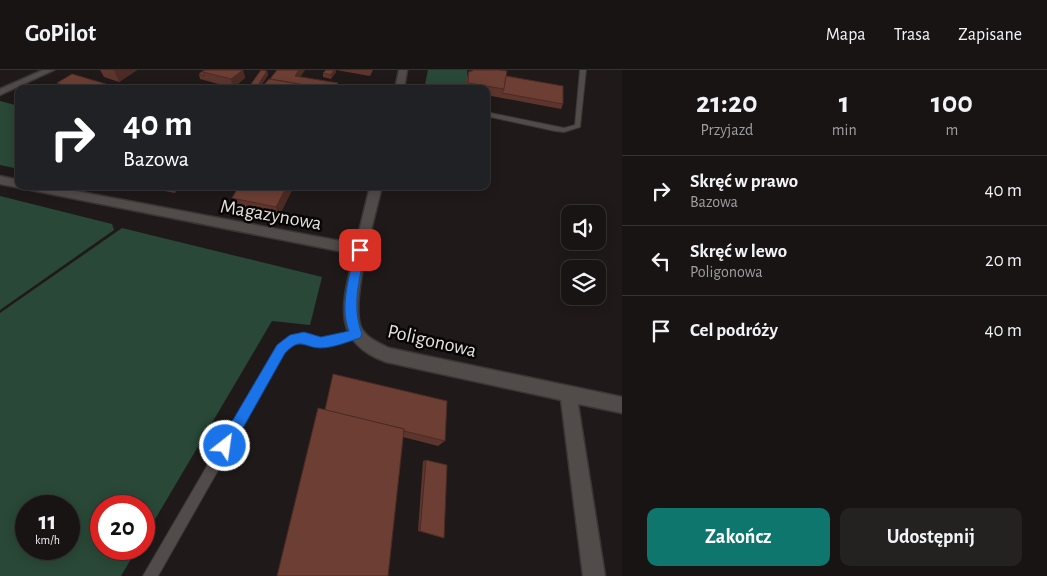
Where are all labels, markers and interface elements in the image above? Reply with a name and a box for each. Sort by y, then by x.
text: GoPilot [25,22,96,46]
text: Mapa [826,26,866,44]
text: Trasa [894,26,930,44]
text: Zapisane [958,26,1022,44]
text: 21:20 [696,88,758,118]
text: 1 [839,88,850,118]
text: 100 [931,88,973,118]
icon: right [40,105,105,170]
text: 40 m [123,107,192,142]
text: Przyjazd [700,122,753,138]
text: min [832,122,857,138]
text: m [945,122,958,138]
text: Bazowa [123,148,189,170]
text: Skręć w prawo [690,172,798,191]
icon: right [647,177,675,205]
text: 40 m [984,181,1022,200]
text: Bazowa [690,194,738,210]
street label: Magazynowa [219,196,323,234]
map controls [561,205,606,305]
button: sound [561,205,606,250]
pin [339,229,381,271]
icon: arrive [346,236,374,264]
text: Skręć w lewo [690,242,787,261]
icon: left [647,247,675,275]
text: 20 m [985,251,1022,270]
button: layers [561,260,606,305]
text: Poligonowa [690,264,763,280]
icon: arrive [647,317,675,345]
street label: Poligonowa [386,321,478,361]
text: Cel podróży [690,321,778,340]
text: 40 m [984,321,1022,340]
position arrow [198,419,250,471]
speed limit sign: 20 [90,495,155,560]
button: Zakończ [647,508,830,566]
button: Udostępnij [840,508,1022,566]
text: 11 [38,509,57,534]
text: km/h [35,534,60,546]

